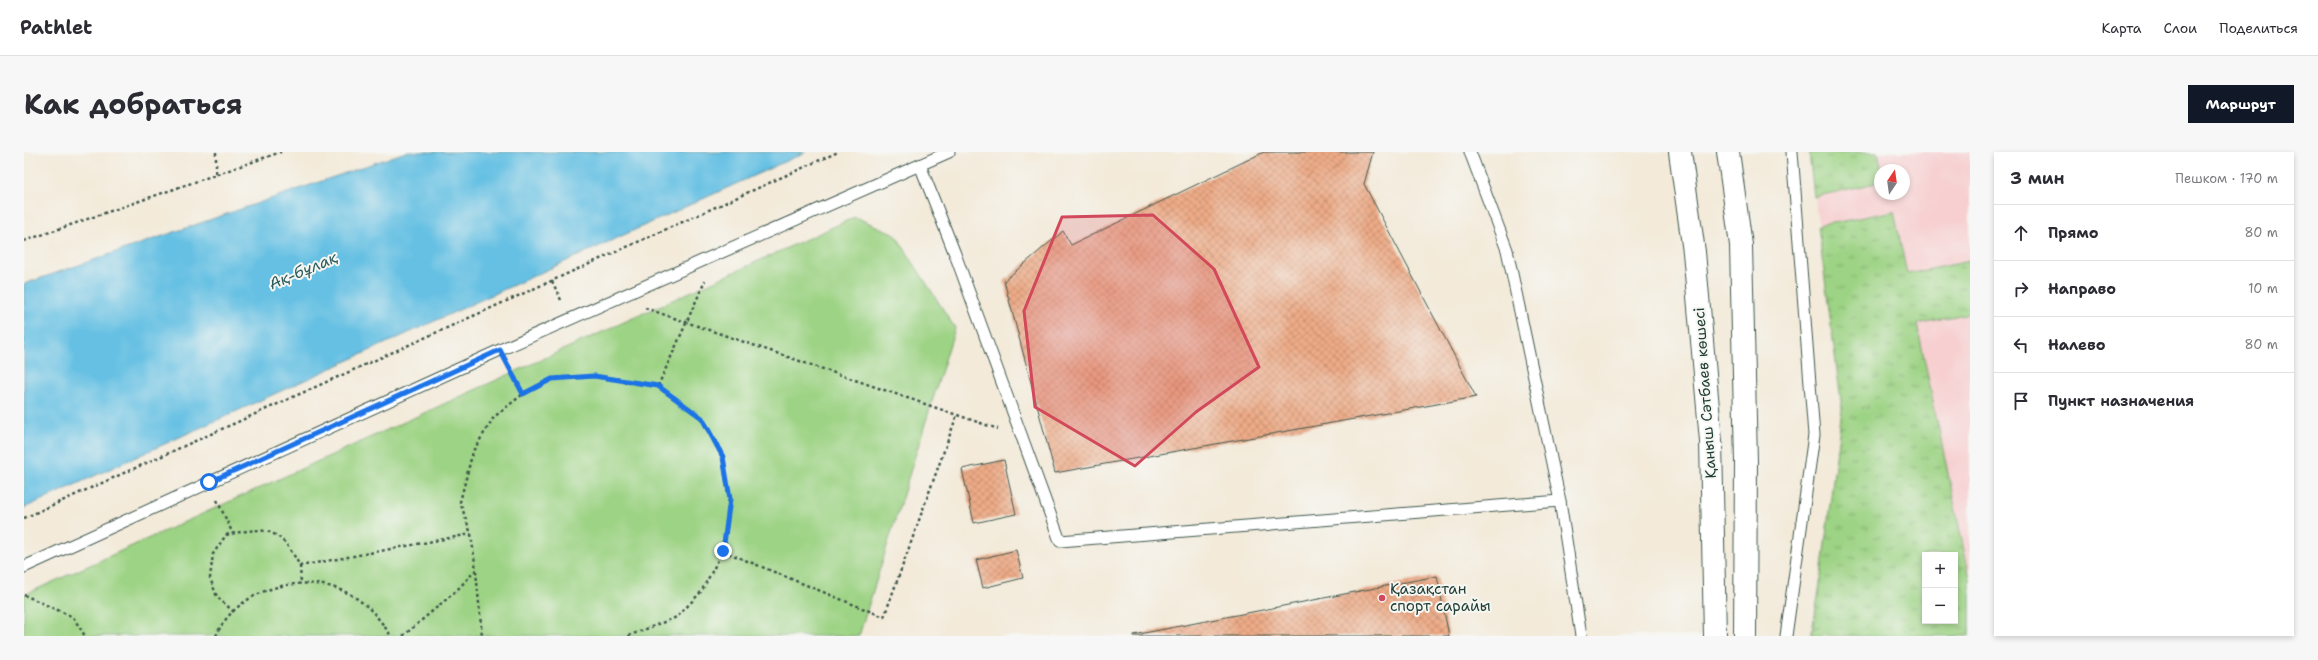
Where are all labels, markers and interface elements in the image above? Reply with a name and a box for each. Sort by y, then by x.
text: Pathlet [20,15,92,40]
text: Карта [2101,19,2142,37]
text: Слои [2164,19,2197,37]
text: Поделиться [2219,19,2298,37]
text: Как добраться [24,85,243,123]
button: Маршрут [2188,85,2294,123]
north arrow [1874,164,1910,200]
text: 3 мин [2010,167,2065,189]
text: Пешком · 170 m [2175,170,2278,187]
icon: ahead [2010,222,2032,244]
text: Прямо [2048,223,2098,243]
text: 80 m [2244,224,2278,241]
water label: Ақ-бұлақ [266,247,341,294]
icon: right [2010,278,2032,300]
text: Направо [2048,279,2116,299]
text: 10 m [2248,280,2278,297]
street label: Қаныш Сәтбаев көшесі [1689,307,1721,479]
icon: left [2010,334,2032,356]
text: Налево [2048,335,2106,355]
text: 80 m [2244,336,2278,353]
icon: arrive [2010,390,2032,412]
text: Пункт назначения [2048,391,2194,411]
route start [200,473,218,491]
route end [714,542,732,560]
map controls [1922,552,1958,624]
button: + [1922,552,1958,588]
place label: Қазақстан спорт сарайы [1390,579,1491,616]
button: − [1922,588,1958,624]
marker: Қазақстан спорт сарайы [1377,593,1387,603]

